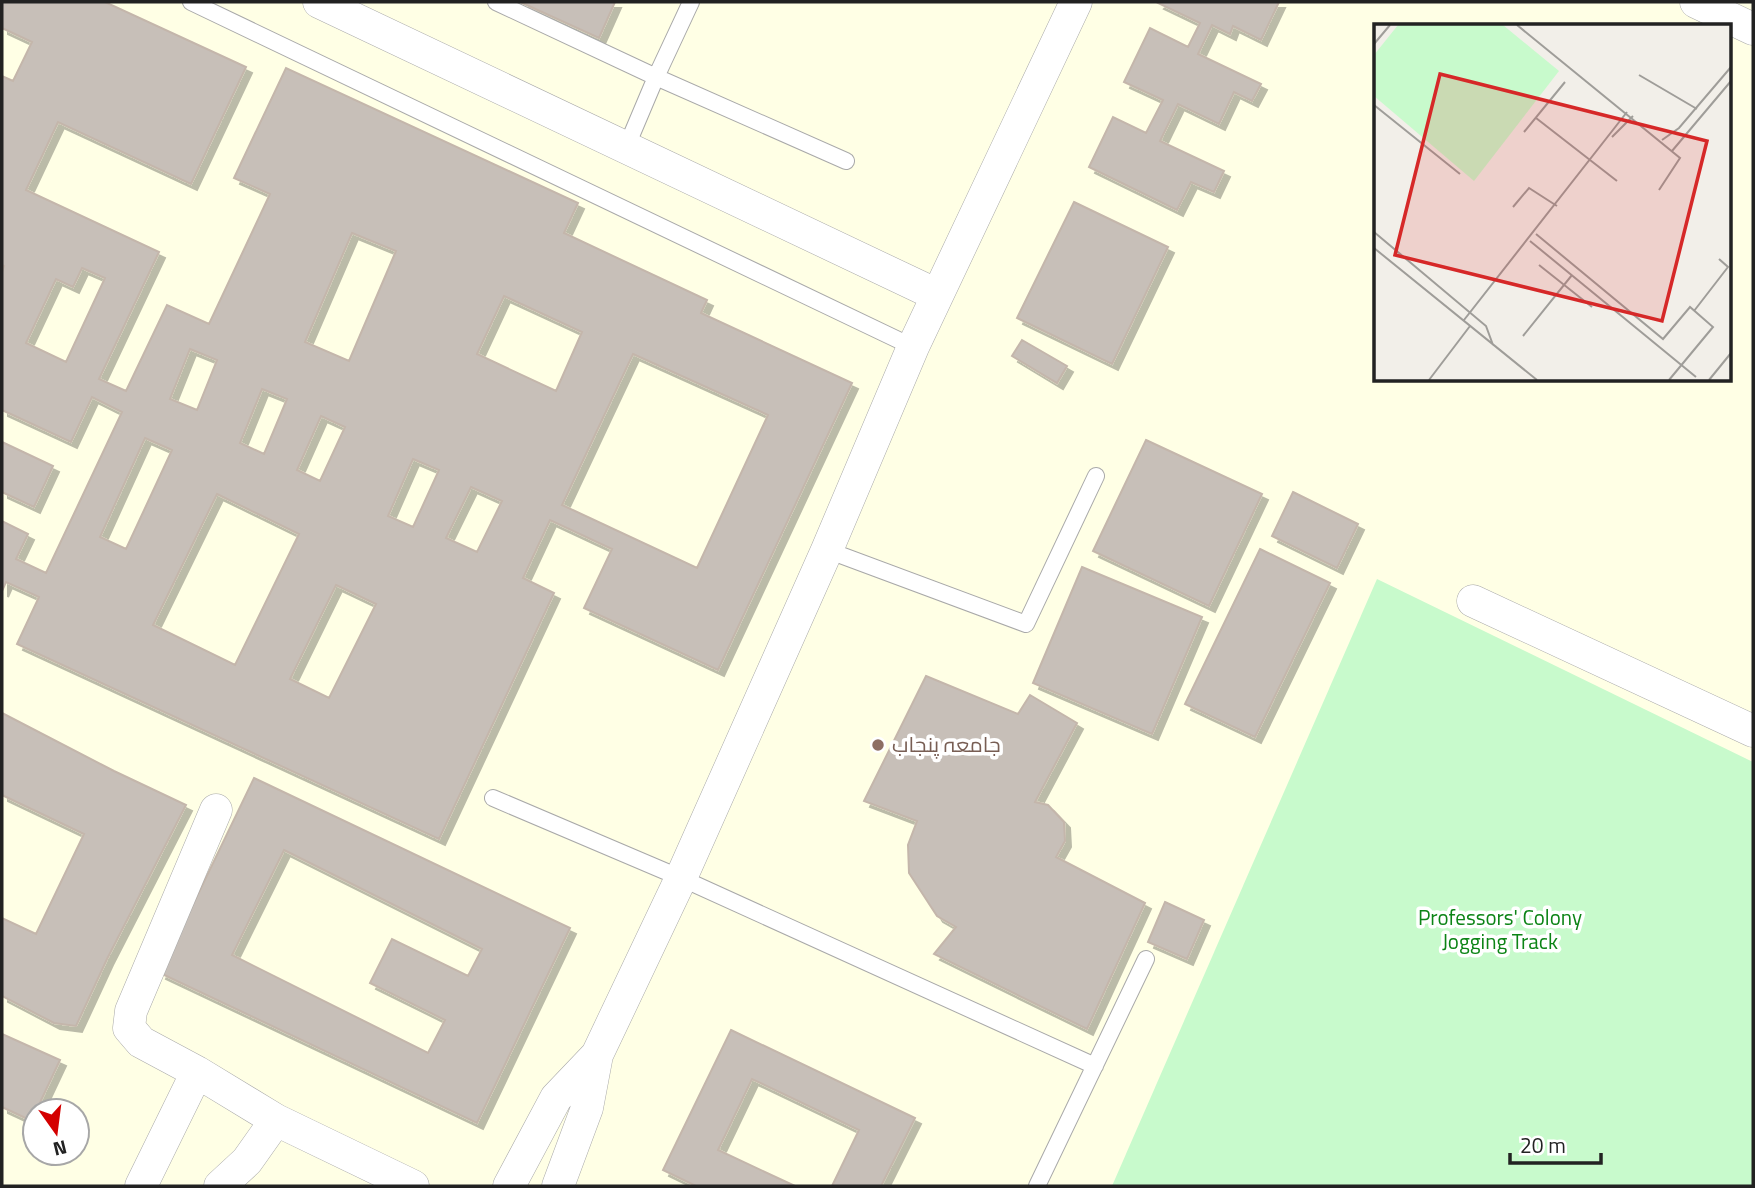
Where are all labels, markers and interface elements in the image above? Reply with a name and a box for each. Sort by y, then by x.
inset map [1374,24,1730,382]
place label: جامعہ پنجاب [892,728,1001,760]
marker: جامعہ پنجاب [870,737,886,753]
park label: Professors' Colony Jogging Track [1418,901,1582,957]
north arrow [21,1097,91,1167]
scale bar [1510,1122,1601,1166]
text: 20 m [1520,1129,1566,1161]
text: N [50,1133,70,1165]

